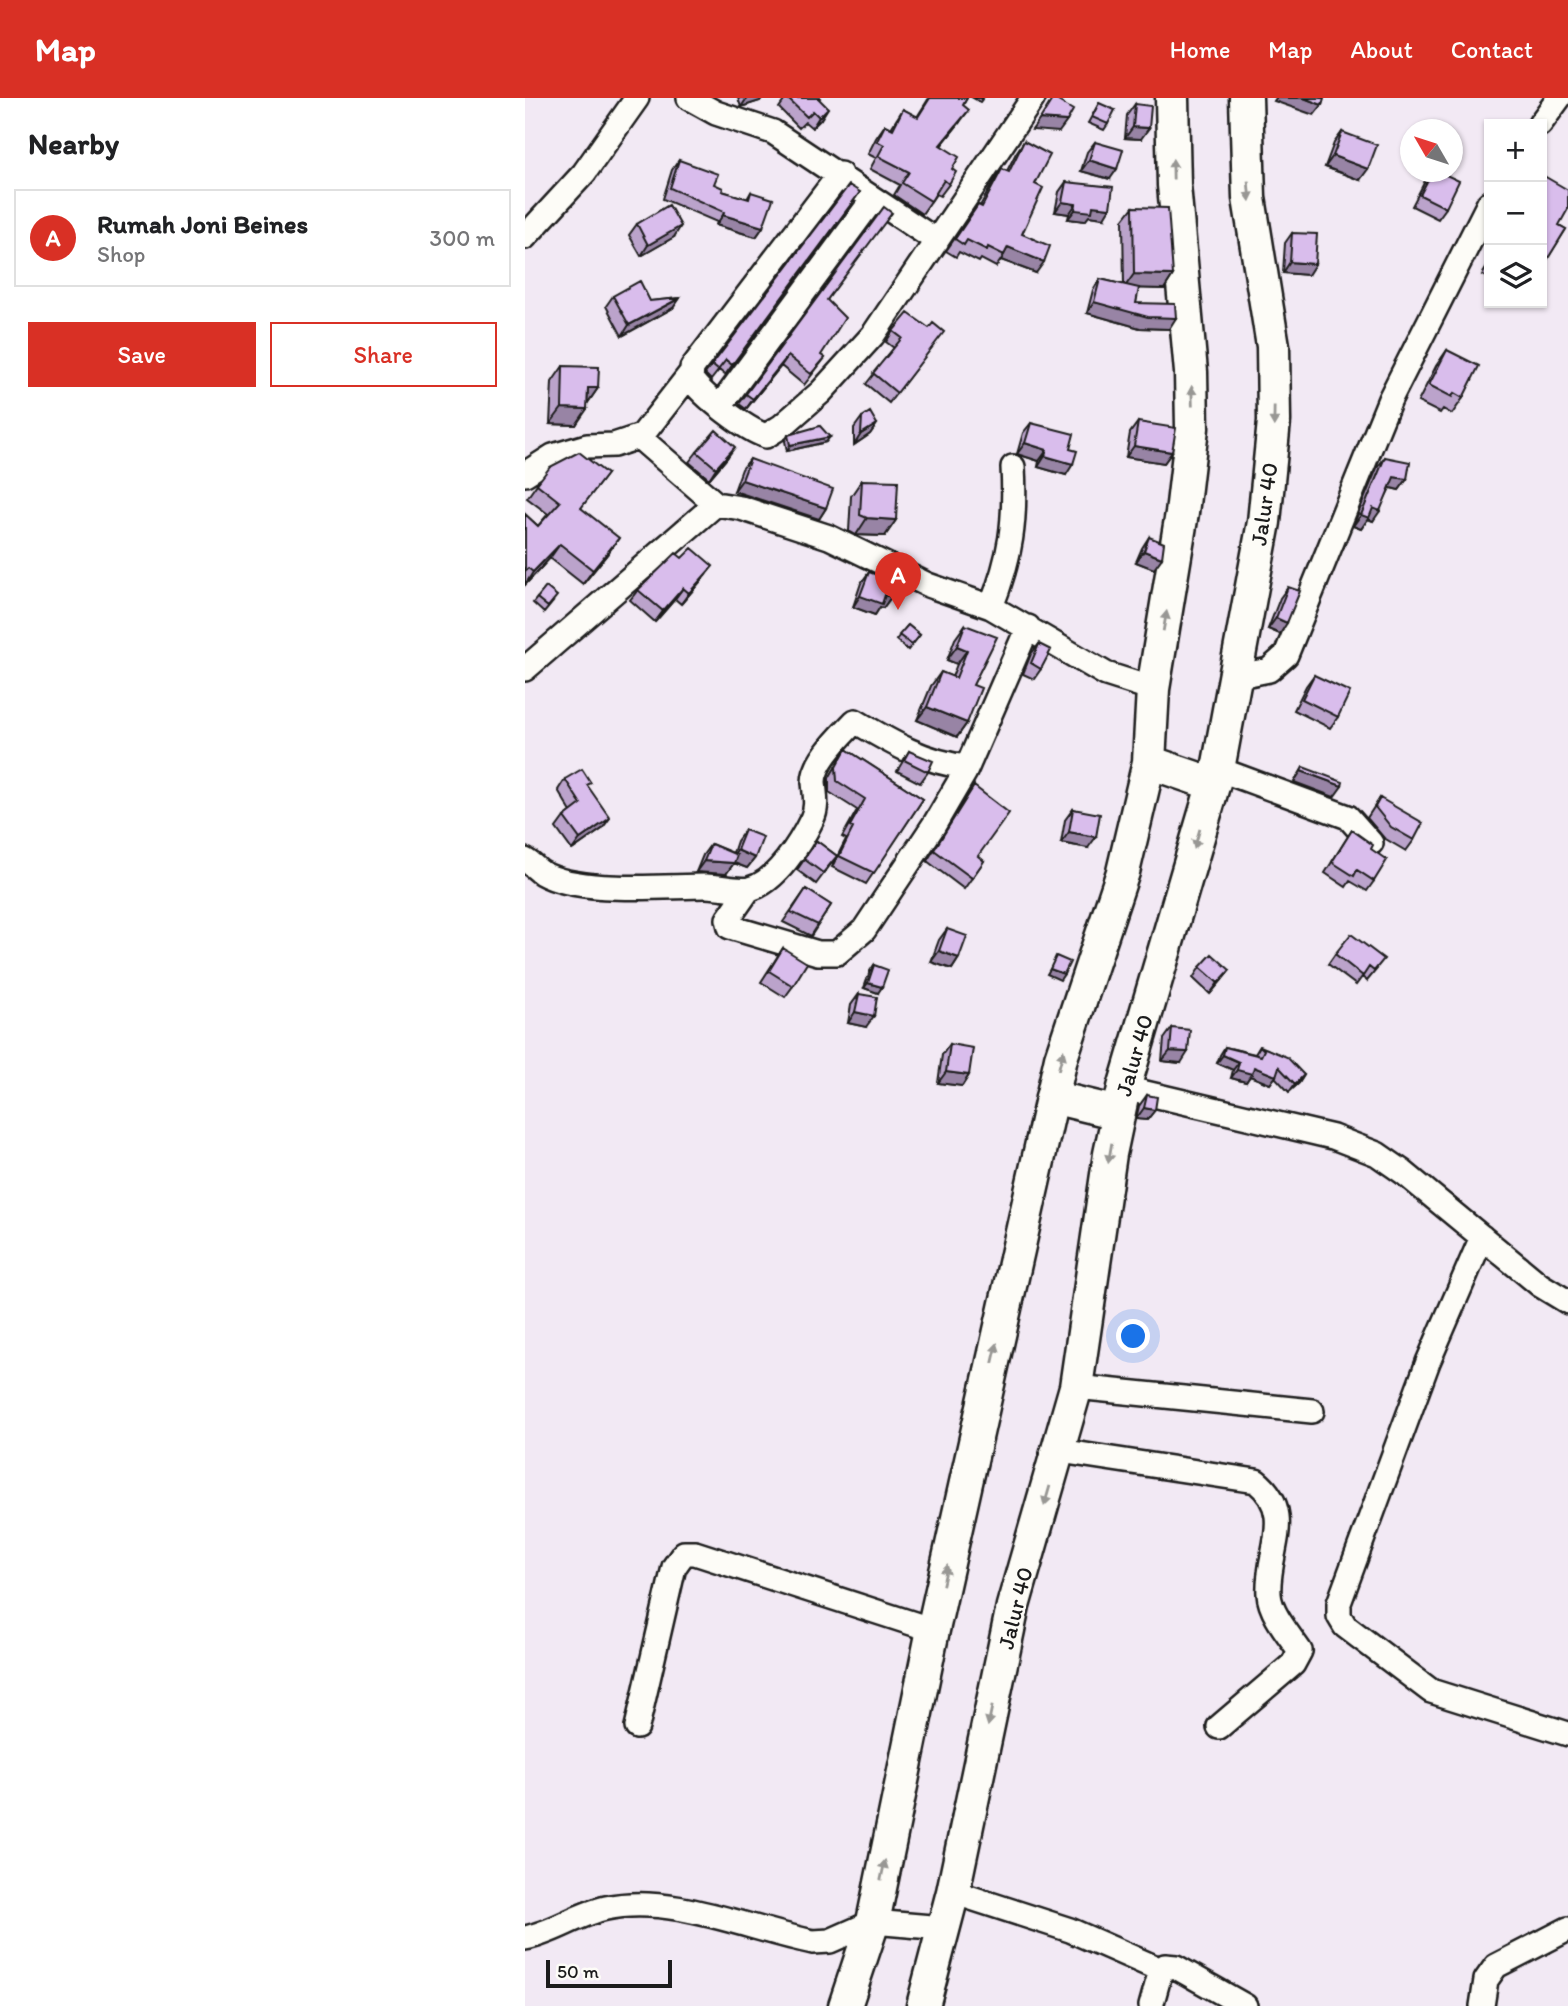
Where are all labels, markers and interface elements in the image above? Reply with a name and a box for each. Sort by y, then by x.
text: Map [35,30,96,69]
text: Home [1170,35,1230,64]
text: Map [1268,35,1312,64]
text: About [1350,35,1413,64]
text: Contact [1451,35,1533,64]
north arrow [1400,119,1463,182]
map controls [1484,119,1547,308]
button: + [1484,119,1547,182]
text: Nearby [28,125,119,162]
one-way arrow [1167,158,1179,180]
one-way arrow [1244,180,1255,202]
button: − [1484,182,1547,245]
text: Rumah Joni Beines [97,208,308,240]
text: A [46,224,60,252]
text: 300 m [430,224,495,252]
text: Shop [97,240,145,268]
button: layers [1484,245,1547,308]
button: Save [28,322,256,387]
button: Share [270,322,497,387]
one-way arrow [1186,385,1197,407]
one-way arrow [1268,405,1280,427]
street label: Jalur 40 [1244,461,1284,547]
pin: A [875,552,921,610]
one-way arrow [1160,610,1171,632]
one-way arrow [1191,828,1202,850]
street label: Jalur 40 [1109,1011,1159,1099]
one-way arrow [1057,1049,1067,1070]
one-way arrow [1105,1142,1116,1164]
your location [1116,1319,1150,1353]
one-way arrow [990,1342,1001,1364]
one-way arrow [1041,1486,1051,1507]
one-way arrow [940,1564,951,1586]
street label: Jalur 40 [991,1564,1039,1652]
one-way arrow [985,1705,996,1727]
one-way arrow [878,1859,889,1881]
scale bar [546,1957,672,1989]
text: 50 m [557,1960,599,1983]

